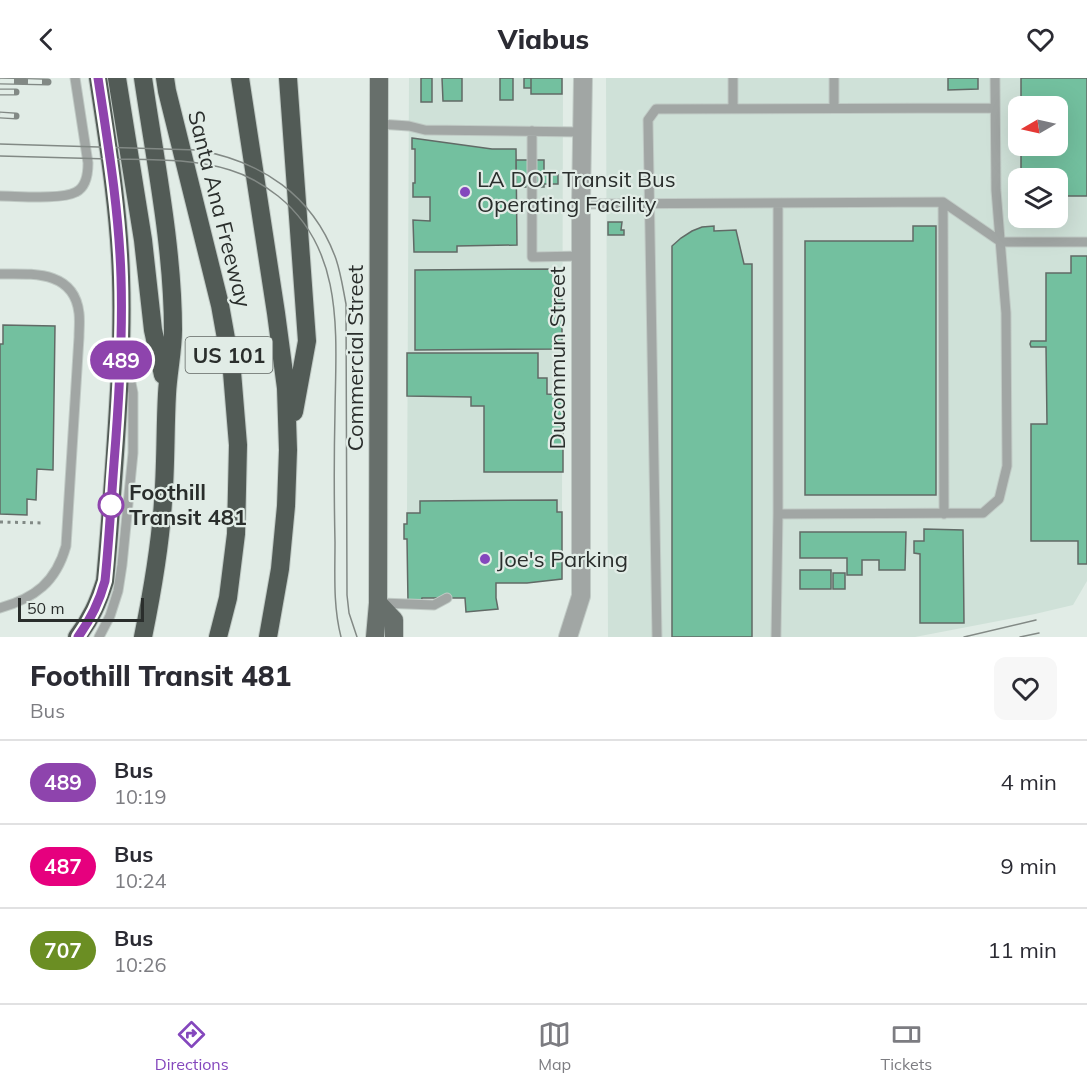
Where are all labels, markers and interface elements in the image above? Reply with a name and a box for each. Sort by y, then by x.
text: Viabus [498,22,589,56]
icon: back [30,23,63,56]
icon: heart [1024,23,1057,56]
north arrow [1008,96,1068,156]
map controls [1008,96,1068,228]
street label: Santa Ana Freeway [182,108,258,311]
place label: LA DOT Transit Bus Operating Facility [477,165,676,218]
button: layers [1008,168,1068,228]
marker: LA DOT Transit Bus Operating Facility [458,185,472,199]
street label: Commercial Street [341,264,369,451]
street label: Ducommun Street [543,266,571,450]
road number: US 101 [186,337,272,373]
line badge: 489 [86,340,156,380]
text: 489 [102,347,140,373]
place label: Foothill Transit 481 [129,478,247,531]
marker: Foothill Transit 481 [98,492,124,518]
place label: Joe's Parking [497,545,628,573]
marker: Joe's Parking [478,552,492,566]
scale bar [18,595,144,622]
text: 50 m [27,598,64,618]
button: heart [994,657,1057,720]
text: Foothill Transit 481 [30,658,291,693]
text: Bus [30,698,65,723]
text: Bus [114,756,153,784]
text: 4 min [1001,768,1057,796]
text: 489 [44,769,82,795]
text: 10:19 [114,784,167,809]
text: Bus [114,840,153,868]
text: 9 min [1001,852,1057,880]
text: 487 [44,853,82,879]
text: 10:24 [114,868,167,893]
text: Bus [114,924,153,952]
text: 11 min [987,936,1057,964]
text: 707 [44,937,82,963]
text: 10:26 [114,952,167,977]
tab: Directions [155,1018,229,1074]
tab: Map [538,1018,571,1074]
tab: Tickets [881,1018,932,1074]

